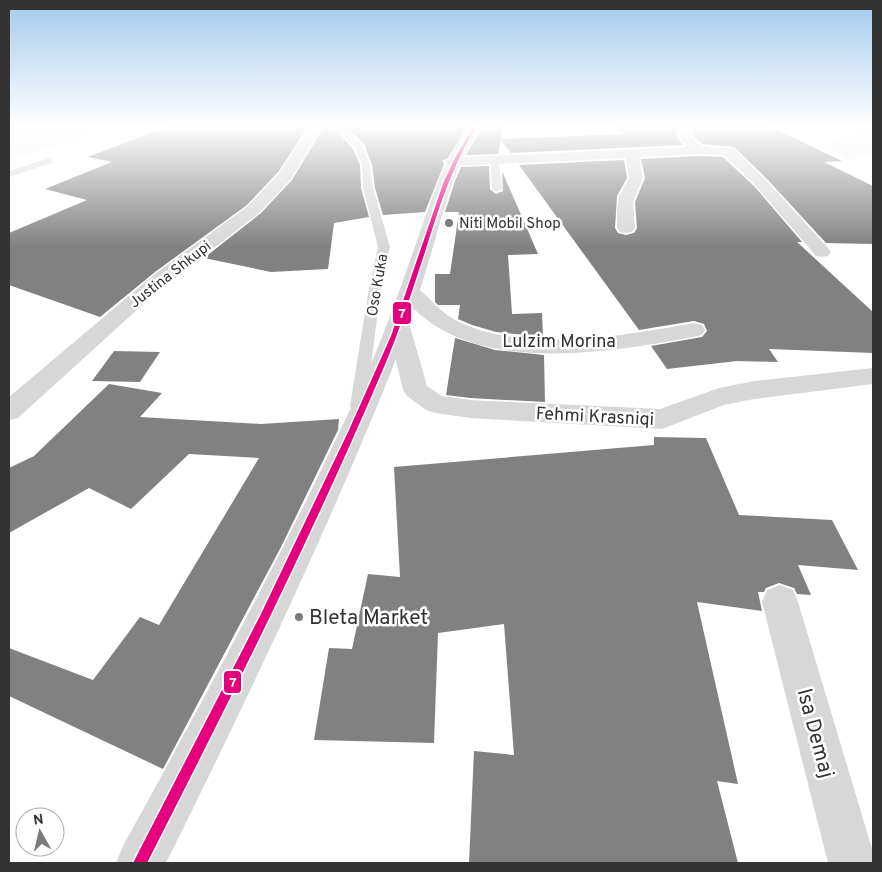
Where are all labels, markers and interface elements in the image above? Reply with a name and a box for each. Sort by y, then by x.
place label: Niti Mobil Shop [459,215,561,234]
marker: Niti Mobil Shop [443,217,455,229]
street label: Justina Shkupi [126,237,216,313]
street label: Oso Kuka [364,253,393,318]
line badge: 7 [392,301,412,325]
text: 7 [398,306,406,323]
street label: Lulzim Morina [502,331,616,354]
street label: Fehmi Krasniqi [535,403,655,432]
place label: Bleta Market [309,605,428,632]
marker: Bleta Market [293,611,305,623]
line badge: 7 [223,670,242,694]
text: 7 [229,675,237,692]
street label: Isa Demaj [790,686,839,781]
north arrow [15,807,65,857]
text: N [32,811,45,830]

